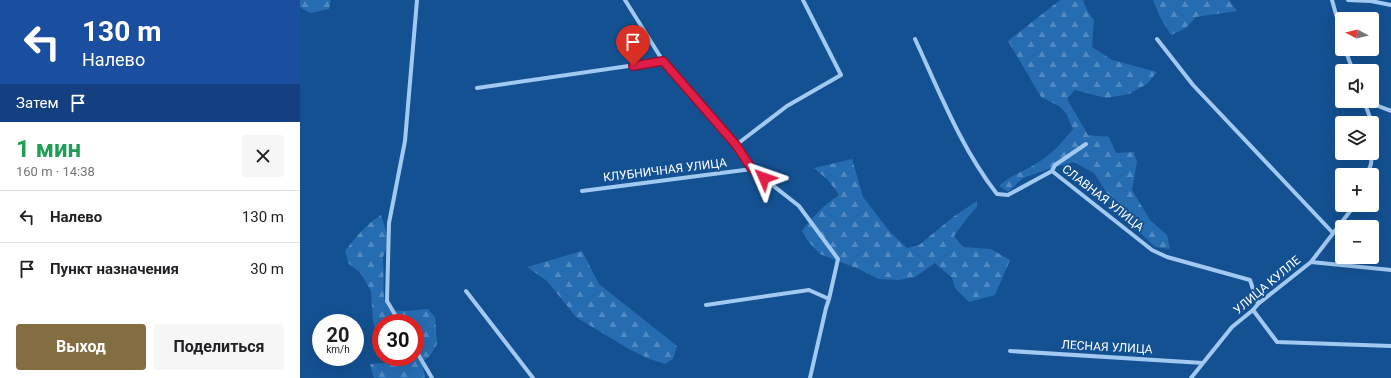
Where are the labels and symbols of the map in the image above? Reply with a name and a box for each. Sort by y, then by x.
north arrow [1335,12,1379,56]
pin [616,25,650,66]
street label: КЛУБНИЧНАЯ УЛИЦА [602,155,728,185]
position arrow [743,157,785,199]
street label: СЛАВНАЯ УЛИЦА [1059,162,1147,234]
street label: УЛИЦА КУЛЛЕ [1231,253,1303,317]
speed limit sign: 30 [372,314,424,366]
street label: ЛЕСНАЯ УЛИЦА [1061,338,1153,356]

